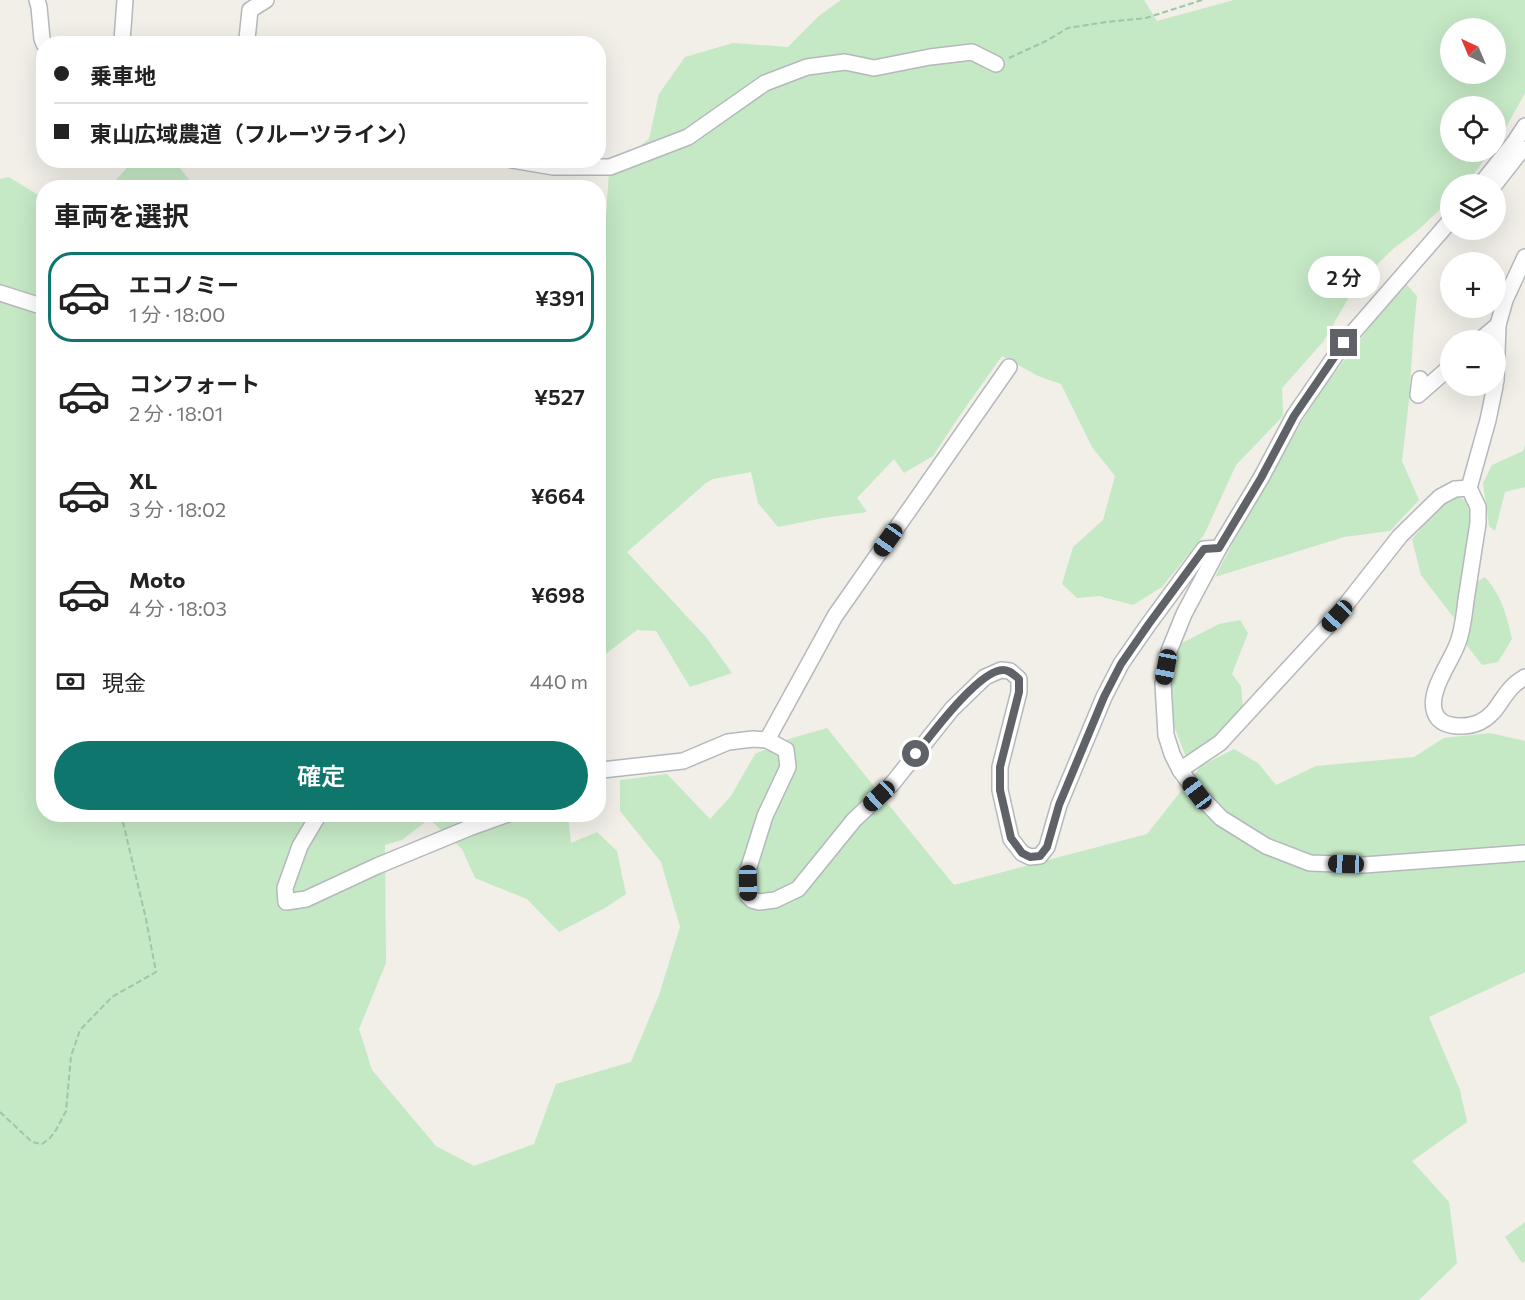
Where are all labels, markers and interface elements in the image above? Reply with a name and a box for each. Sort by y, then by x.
north arrow [1440,18,1506,84]
map controls [1440,18,1506,396]
text: 乗車地 [90,62,156,89]
button: locate [1440,96,1506,162]
text: 東山広域農道（フルーツライン） [90,120,420,147]
button: layers [1440,174,1506,240]
text: 車両を選択 [54,199,189,232]
button: + [1440,252,1506,318]
callout: 2 分 [1308,256,1380,298]
text: 2 分 [1326,265,1362,289]
icon: car [57,270,111,324]
text: エコノミー [129,271,239,298]
text: ¥391 [535,284,585,311]
text: 1 分 · 18:00 [129,302,225,326]
route end [1330,329,1357,356]
button: − [1440,330,1506,396]
icon: car [57,369,111,423]
text: コンフォート [129,370,260,397]
text: ¥527 [534,383,585,410]
text: 2 分 · 18:01 [129,401,223,425]
text: XL [129,467,157,494]
icon: car [57,468,111,522]
text: ¥664 [531,482,585,509]
text: 3 分 · 18:02 [129,497,226,521]
car [870,520,906,560]
text: Moto [129,566,185,593]
icon: car [57,567,111,621]
text: ¥698 [531,581,585,608]
text: 4 分 · 18:03 [129,596,227,620]
car [1318,597,1356,635]
car [1154,648,1178,686]
icon: cash [54,665,87,698]
text: 現金 [102,669,146,696]
text: 440 m [530,669,588,693]
route start [902,740,929,767]
button: 確定 [54,741,588,810]
car [1179,773,1215,813]
car [860,777,898,815]
car [1328,854,1364,874]
car [739,865,757,901]

